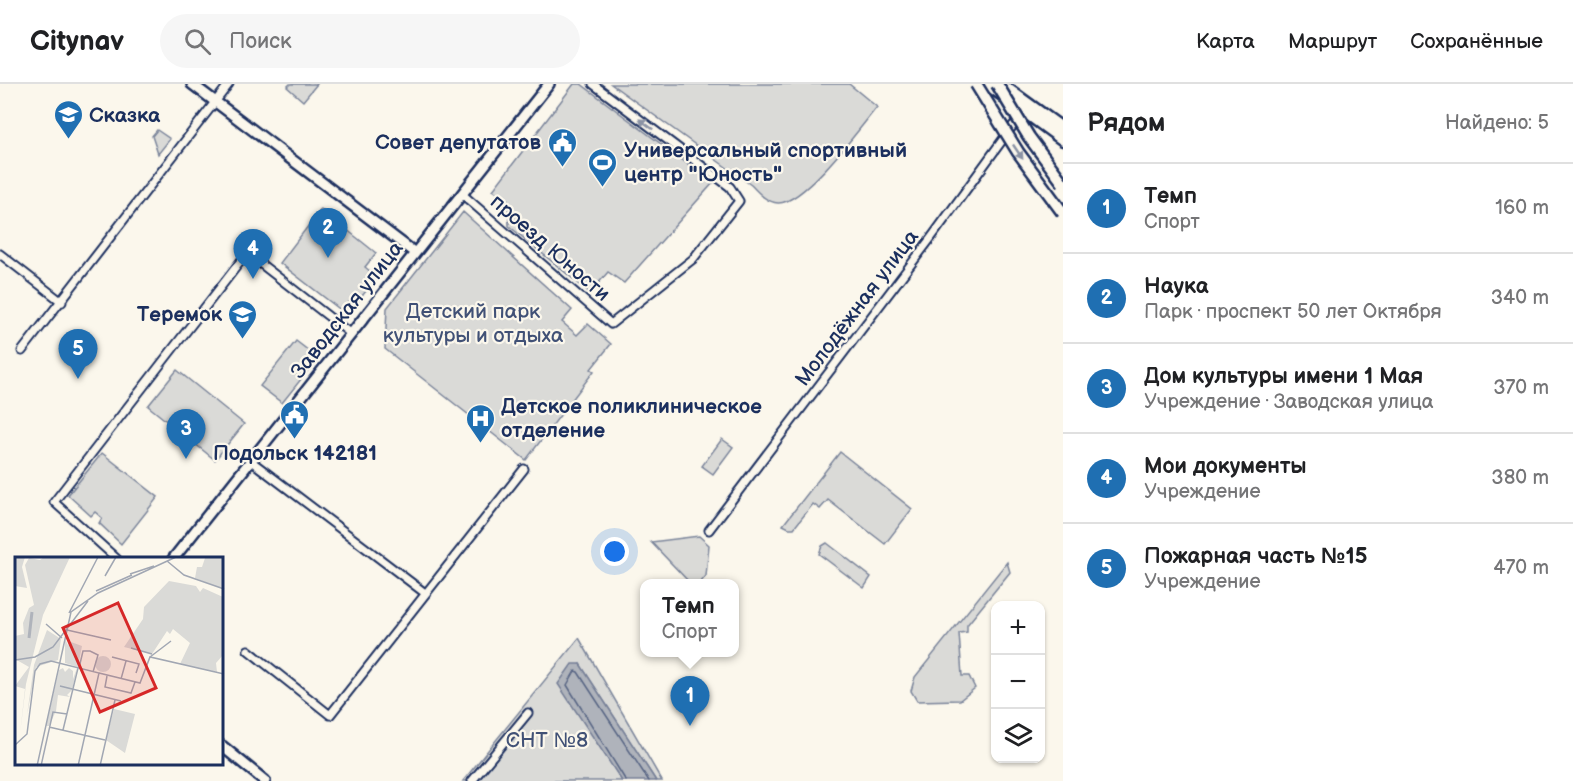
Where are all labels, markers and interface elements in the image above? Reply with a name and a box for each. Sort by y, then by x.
search box [160,14,580,68]
text: Citynav [30,25,124,58]
icon: search [181,25,214,58]
text: Поиск [229,28,292,55]
text: Карта [1196,29,1255,54]
text: Маршрут [1288,29,1377,54]
text: Сохранённые [1410,29,1543,54]
school or university icon: Сказка [52,99,84,141]
place label: Сказка [89,103,161,128]
text: Рядом [1087,108,1165,139]
text: Найдено: 5 [1445,111,1549,135]
one-way arrow [638,117,654,130]
public building icon: Совет депутатов [546,126,578,168]
place label: Совет депутатов [375,130,542,155]
place label: Универсальный спортивный центр "Юность" [624,138,907,187]
one-way arrow [1012,143,1024,159]
sports icon: Универсальный спортивный центр "Юность" [587,146,619,188]
text: Темп [1144,183,1197,210]
street label: проезд Юности [485,189,615,307]
text: 1 [1102,196,1111,220]
text: 160 m [1495,196,1549,220]
pin: 2 [308,208,348,258]
text: Спорт [1144,210,1200,234]
street label: Молодёжная улица [790,224,924,391]
pin: 4 [234,230,272,279]
street label: Заводская улица [285,236,409,384]
text: Наука [1144,273,1209,300]
text: 2 [1101,286,1112,310]
text: 340 m [1491,286,1549,310]
school or university icon: Теремок [227,298,259,340]
park label: Детский парк культуры и отдыха [383,299,564,348]
text: Парк · проспект 50 лет Октября [1144,300,1442,324]
place label: Теремок [137,302,223,327]
pin: 5 [58,330,98,379]
text: Дом культуры имени 1 Мая [1144,363,1423,390]
text: 3 [1101,376,1112,400]
text: 370 m [1493,376,1549,400]
text: Учреждение · Заводская улица [1144,390,1434,414]
place label: Детское поликлиническое отделение [501,394,762,443]
public building icon: Подольск 142181 [279,398,311,440]
hospital icon: Детское поликлиническое отделение [464,402,496,444]
pin: 3 [166,410,206,459]
place label: Подольск 142181 [213,441,377,466]
text: Мои документы [1144,453,1307,480]
text: 4 [1101,466,1112,490]
text: 380 m [1491,466,1549,490]
text: Учреждение [1144,480,1261,504]
your location [600,537,629,566]
text: Пожарная часть №15 [1144,543,1368,570]
text: 5 [1101,556,1112,580]
text: 470 m [1493,556,1549,580]
inset map [15,557,224,766]
text: Учреждение [1144,570,1261,594]
popup [640,579,739,657]
text: Темп [662,593,715,620]
map controls [991,601,1045,763]
button: + [991,601,1045,655]
text: Спорт [662,620,717,644]
button: − [991,655,1045,709]
pin: 1 [670,676,710,726]
button: layers [991,709,1045,763]
park label: СНТ №8 [506,728,588,753]

